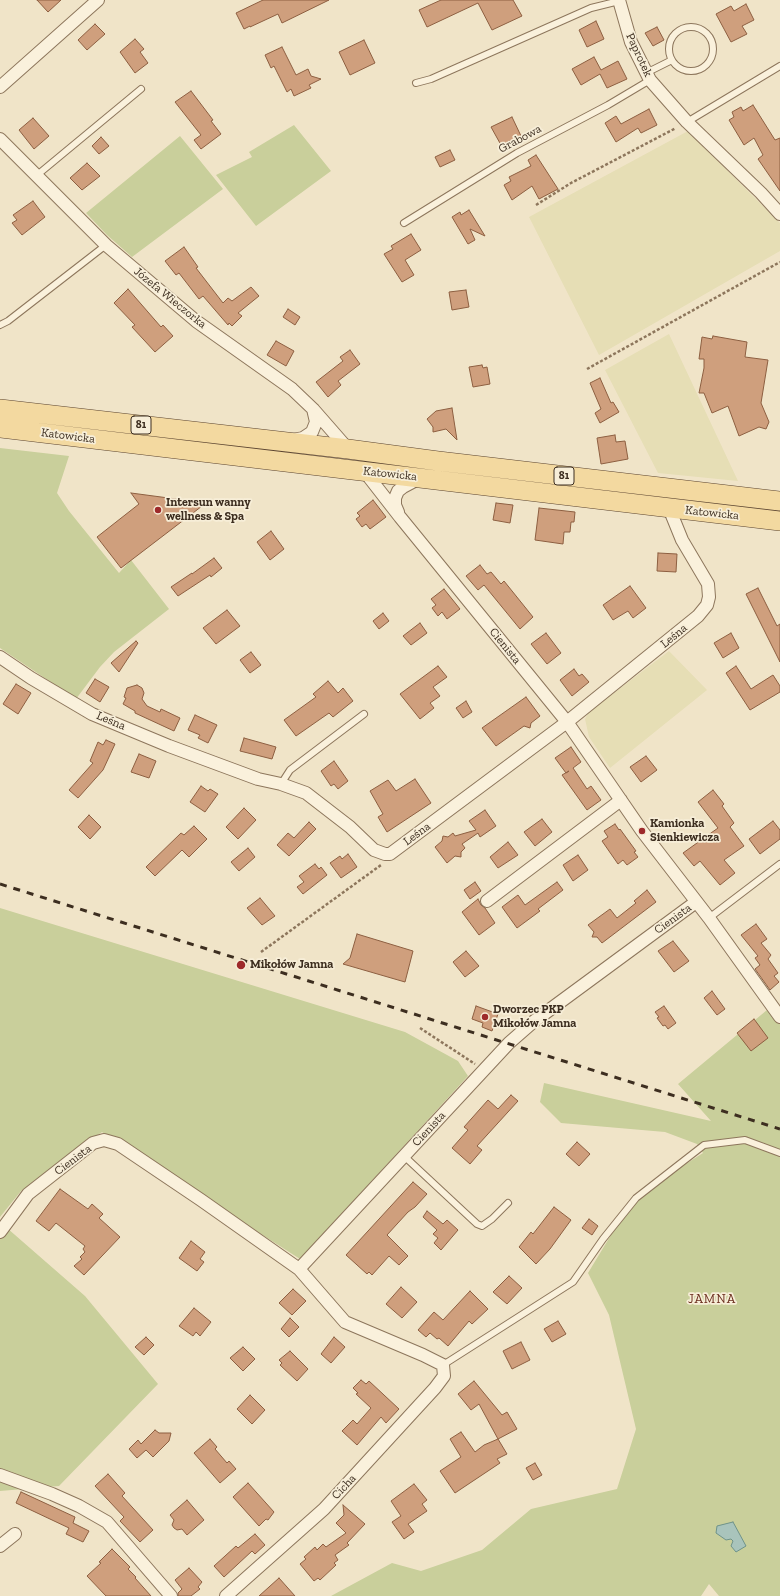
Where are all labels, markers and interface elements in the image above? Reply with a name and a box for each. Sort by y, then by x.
street label: Paprotek [623,31,655,79]
street label: Grabowa [496,122,544,156]
street label: Józefa Wieczorka [131,264,209,332]
road number: 81 [131,416,151,434]
street label: Katowicka [40,426,96,446]
street label: Katowicka [362,464,418,484]
road number: 81 [554,467,574,485]
place label: Intersun wanny wellness & Spa [166,496,251,524]
street label: Katowicka [684,503,740,523]
marker: Intersun wanny wellness & Spa [153,505,163,515]
street label: Leśna [658,621,690,651]
street label: Cienista [486,625,524,667]
street label: Leśna [94,708,128,734]
place label: Kamionka Sienkiewicza [650,817,719,845]
street label: Leśna [401,819,433,849]
marker: Kamionka Sienkiewicza [637,826,647,836]
street label: Cienista [652,901,694,937]
place label: Mikołów Jamna [250,958,333,972]
marker: Mikołów Jamna [235,959,247,971]
place label: Dworzec PKP Mikołów Jamna [493,1003,576,1031]
marker: Dworzec PKP Mikołów Jamna [480,1012,490,1022]
street label: Cienista [409,1109,449,1149]
street label: Cienista [52,1141,94,1179]
district label: JAMNA [688,1291,736,1307]
street label: Cicha [329,1471,359,1503]

